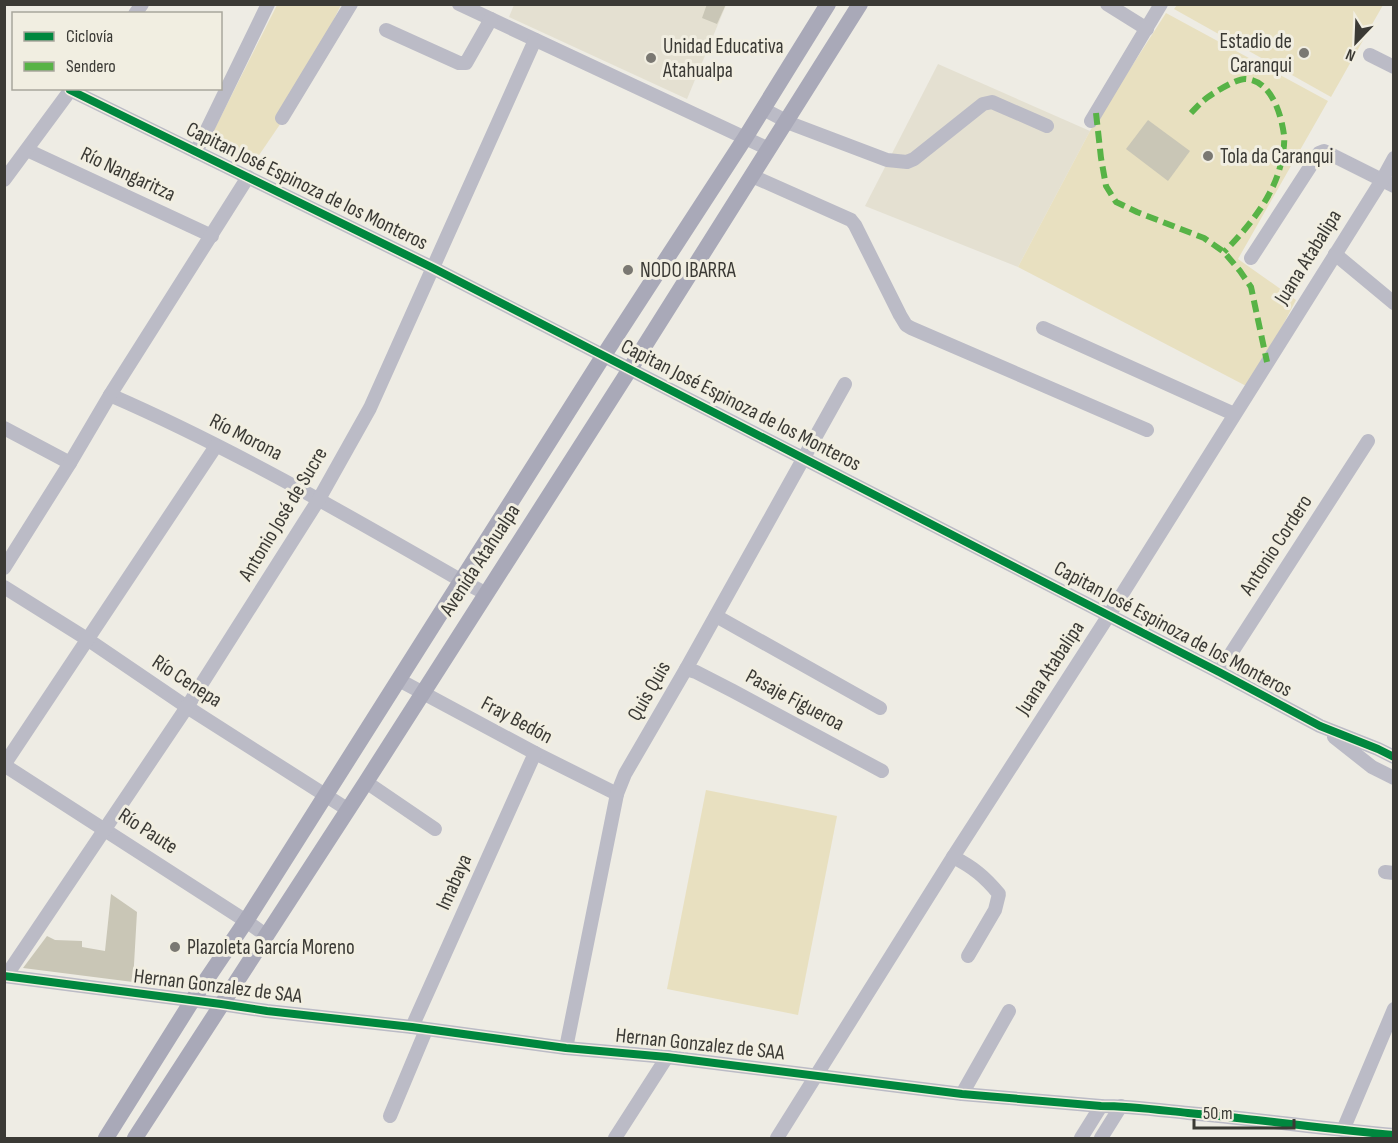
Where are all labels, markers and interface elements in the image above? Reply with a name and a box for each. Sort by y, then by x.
legend [12,12,222,90]
north arrow [1326,12,1386,72]
text: Ciclovía [66,26,113,47]
place label: Estadio de Caranqui [1220,29,1292,78]
place label: Unidad Educativa Atahualpa [662,34,784,83]
text: N [1343,44,1358,65]
marker: Estadio de Caranqui [1297,46,1311,60]
marker: Unidad Educativa Atahualpa [644,51,658,65]
text: Sendero [66,56,116,77]
street label: Capitan José Espinoza de los Monteros [182,116,432,256]
street label: Río Nangaritza [77,141,179,207]
place label: Tola da Caranqui [1220,144,1333,169]
marker: Tola da Caranqui [1201,149,1215,163]
street label: Juana Atabalipa [1269,205,1347,310]
place label: NODO IBARRA [640,258,737,283]
marker: NODO IBARRA [621,263,635,277]
street label: Capitan José Espinoza de los Monteros [617,334,865,476]
street label: Río Morona [205,408,287,466]
street label: Antonio José de Sucre [233,443,333,586]
street label: Antonio Cordero [1234,490,1318,601]
street label: Avenida Atahualpa [434,499,525,621]
street label: Capitan José Espinoza de los Monteros [1050,556,1296,702]
street label: Juana Atabalipa [1010,616,1090,720]
street label: Río Cenepa [147,649,227,713]
street label: Quis Quis [622,657,676,725]
street label: Pasaje Figueroa [741,664,849,736]
street label: Fray Bedón [477,691,557,749]
street label: Río Paute [114,803,182,859]
street label: Imabaya [431,850,477,914]
place label: Plazoleta García Moreno [187,935,355,960]
marker: Plazoleta García Moreno [168,940,182,954]
street label: Hernan Gonzalez de SAA [132,963,305,1009]
street label: Hernan Gonzalez de SAA [614,1023,787,1065]
scale bar [1194,1092,1294,1130]
text: 50 m [1203,1103,1233,1124]

